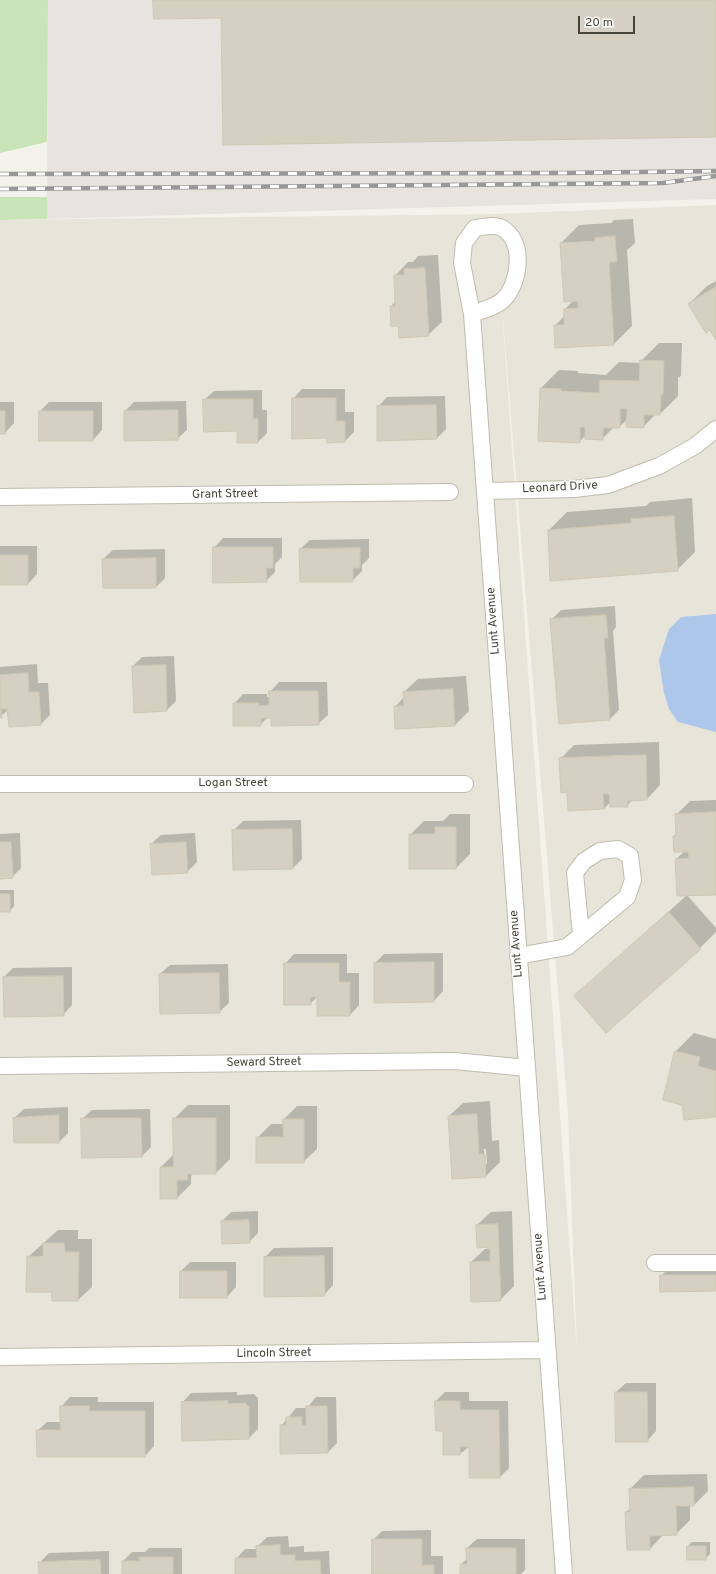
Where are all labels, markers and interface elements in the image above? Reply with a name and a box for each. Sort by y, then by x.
scale bar [580,8,637,34]
text: 20 m [585,15,613,31]
street label: Leonard Drive [522,479,598,497]
street label: Grant Street [192,487,258,503]
street label: Lunt Avenue [484,587,504,655]
street label: Logan Street [198,777,268,791]
street label: Lunt Avenue [507,910,527,978]
street label: Seward Street [226,1055,302,1071]
street label: Lunt Avenue [531,1233,551,1301]
street label: Lincoln Street [236,1346,312,1362]

